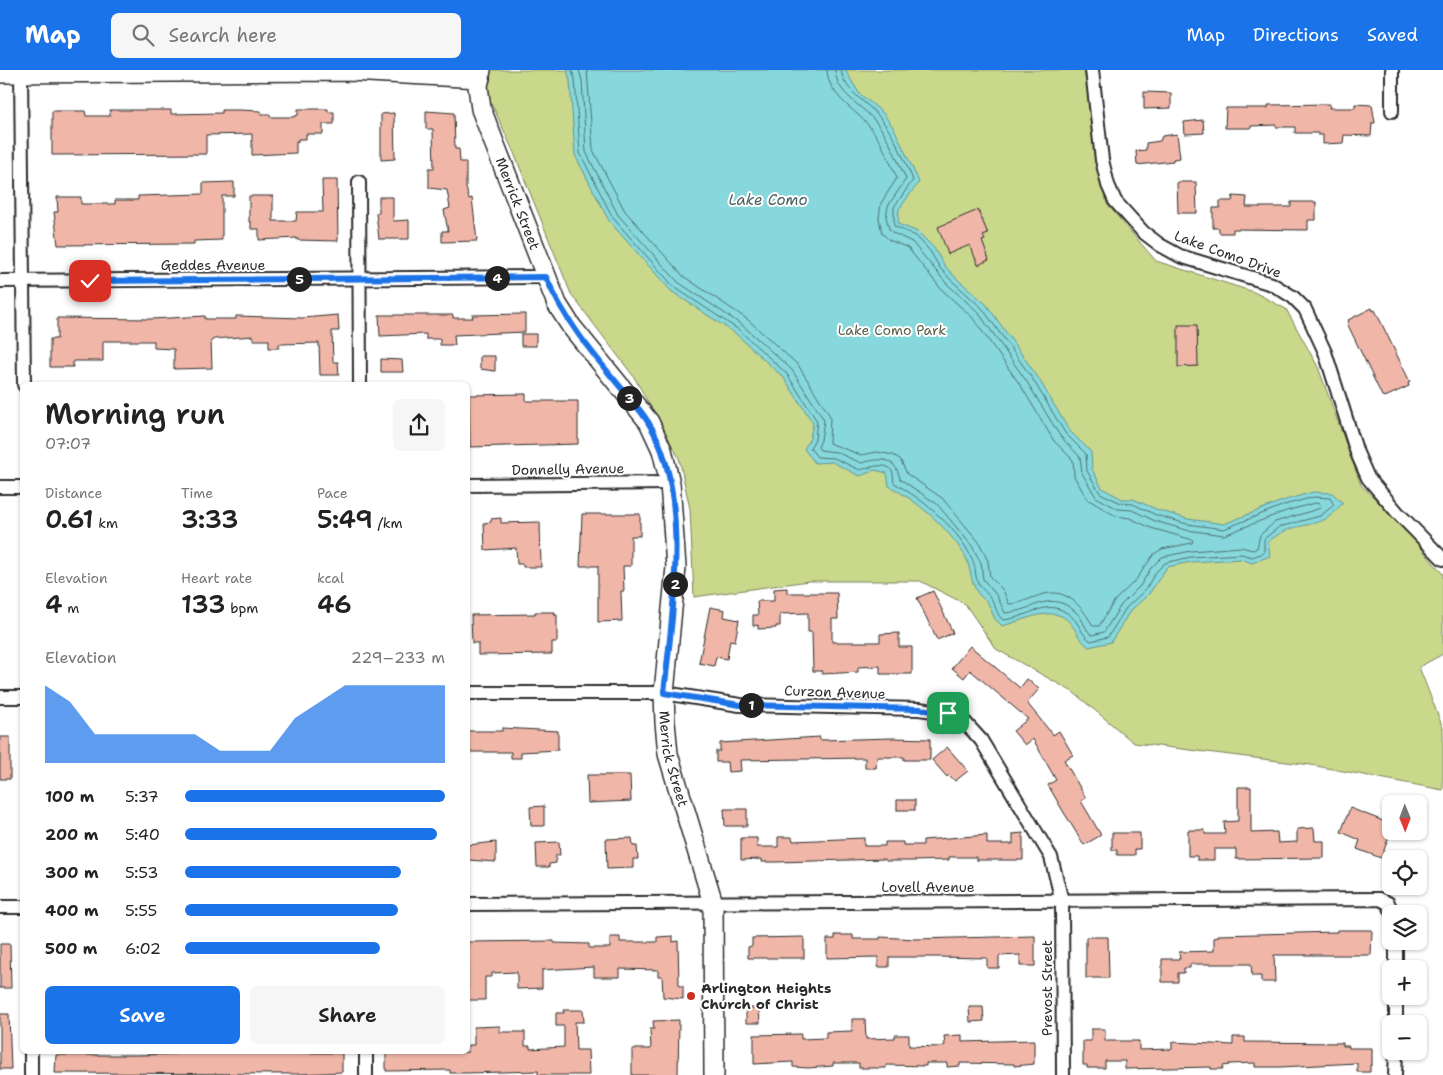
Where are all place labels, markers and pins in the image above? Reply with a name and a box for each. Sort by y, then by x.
pin [69,260,111,302]
pin: 5 [286,266,312,292]
pin: 4 [484,266,510,290]
pin: 3 [616,386,642,410]
pin: 2 [662,572,688,596]
pin: 1 [738,692,764,718]
pin [927,692,969,734]
place label: Arlington Heights Church of Christ [701,979,831,1013]
marker: Arlington Heights Church of Christ [685,990,697,1002]

